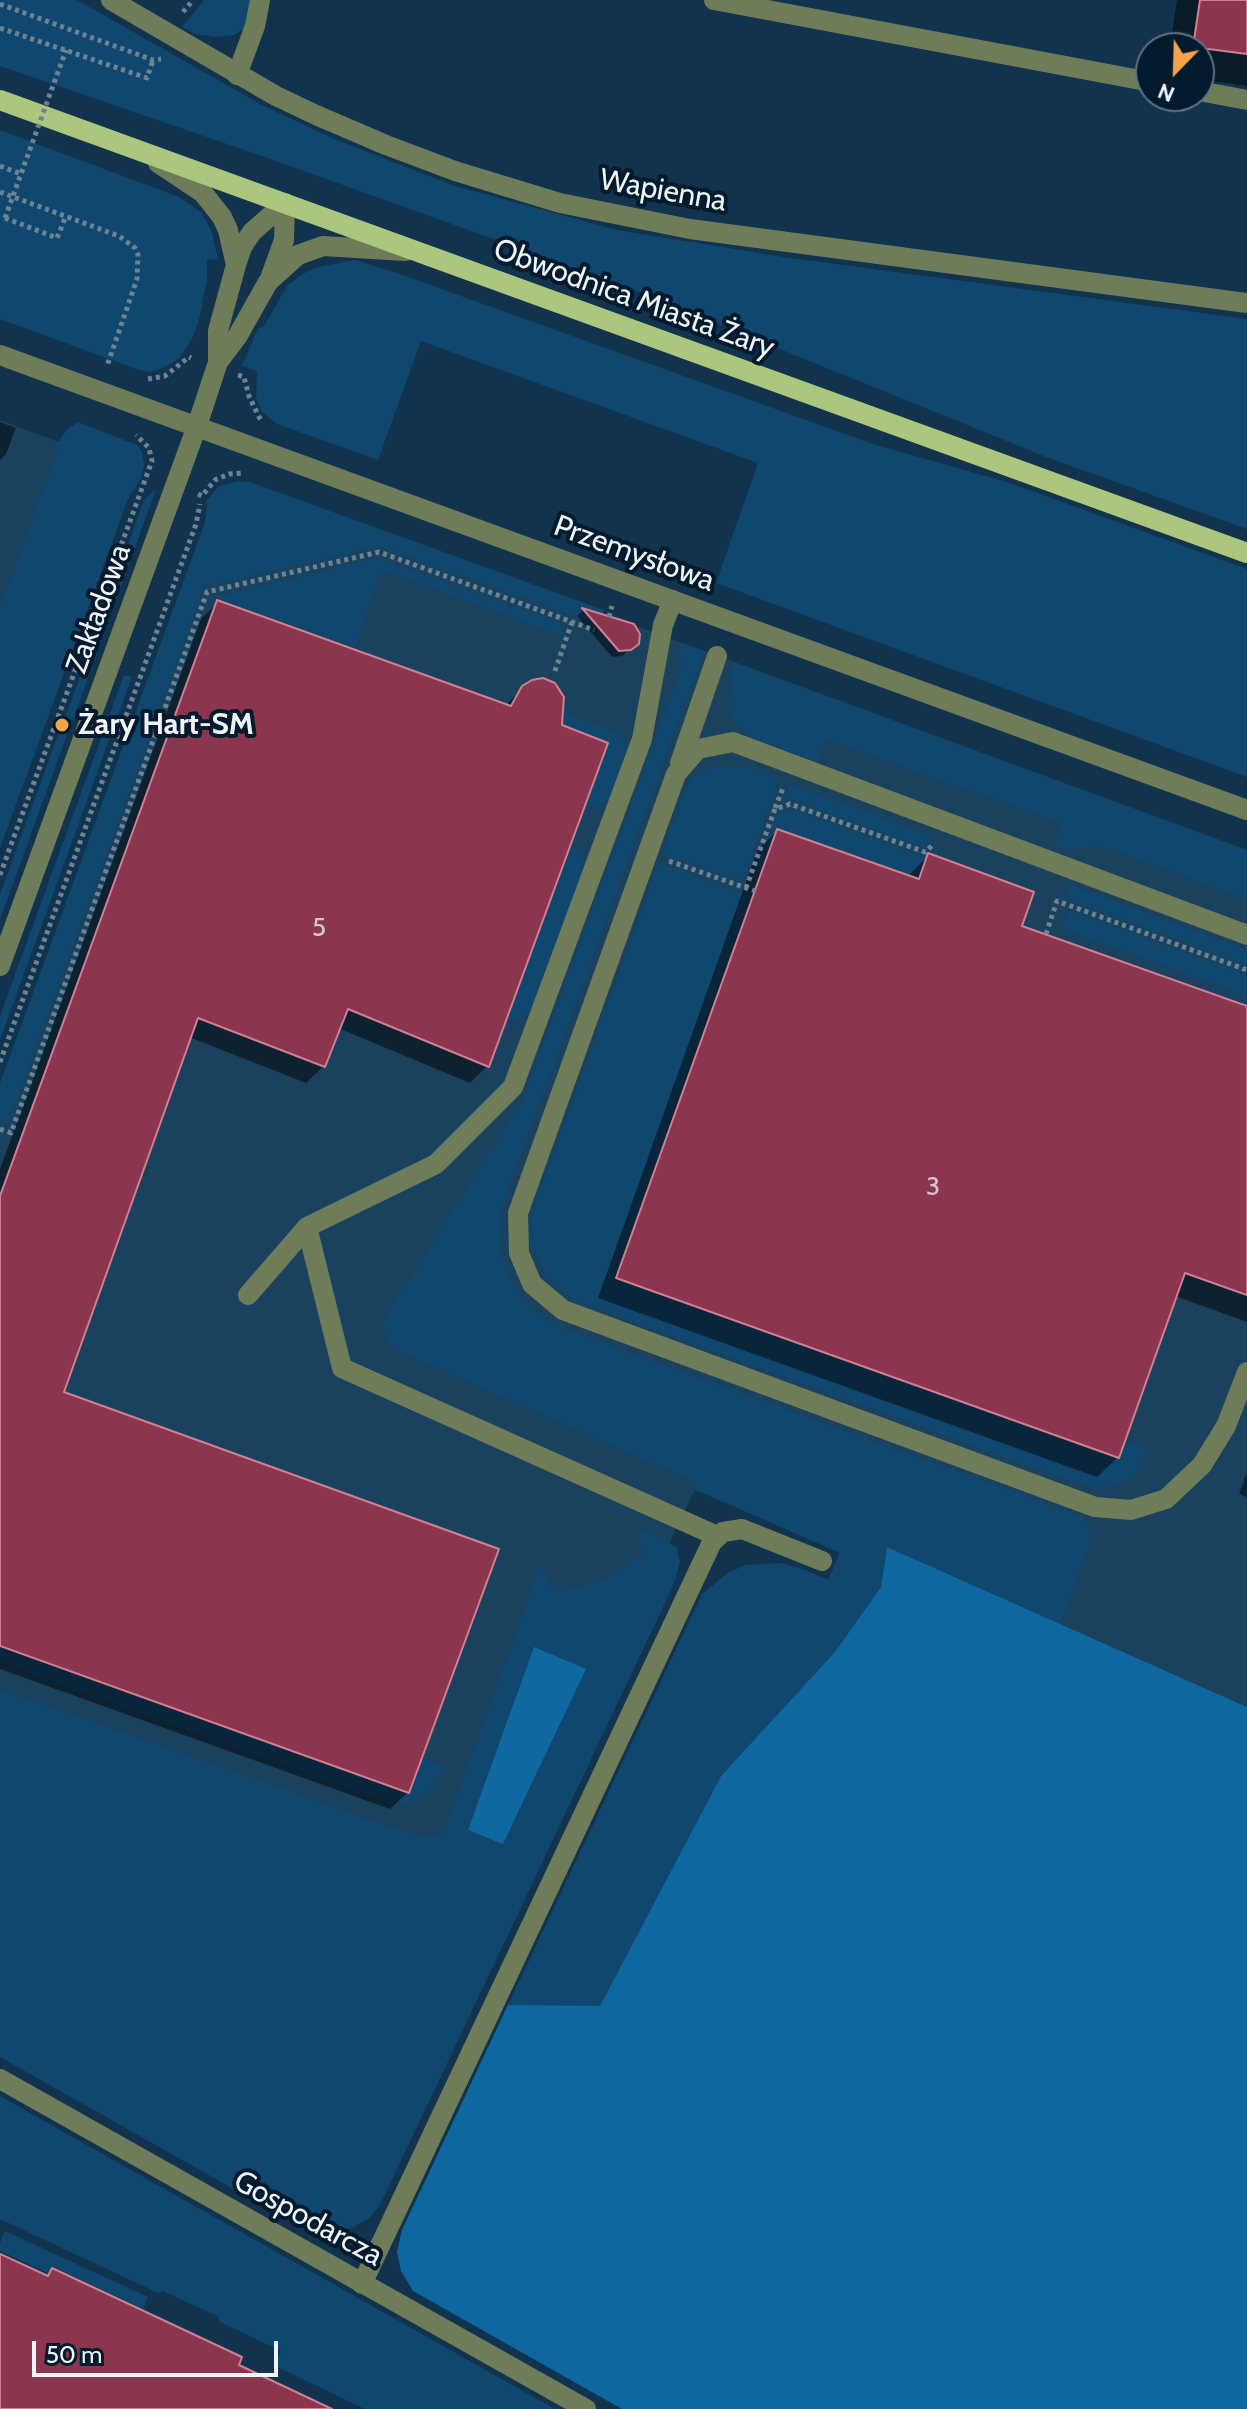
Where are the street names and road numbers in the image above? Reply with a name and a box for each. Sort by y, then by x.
street label: Wapienna [597,162,729,220]
street label: Obwodnica Miasta Żary [489,231,779,367]
street label: Przemysłowa [549,508,719,600]
street label: Zakładowa [59,540,139,678]
street label: Gospodarcza [227,2163,389,2275]

